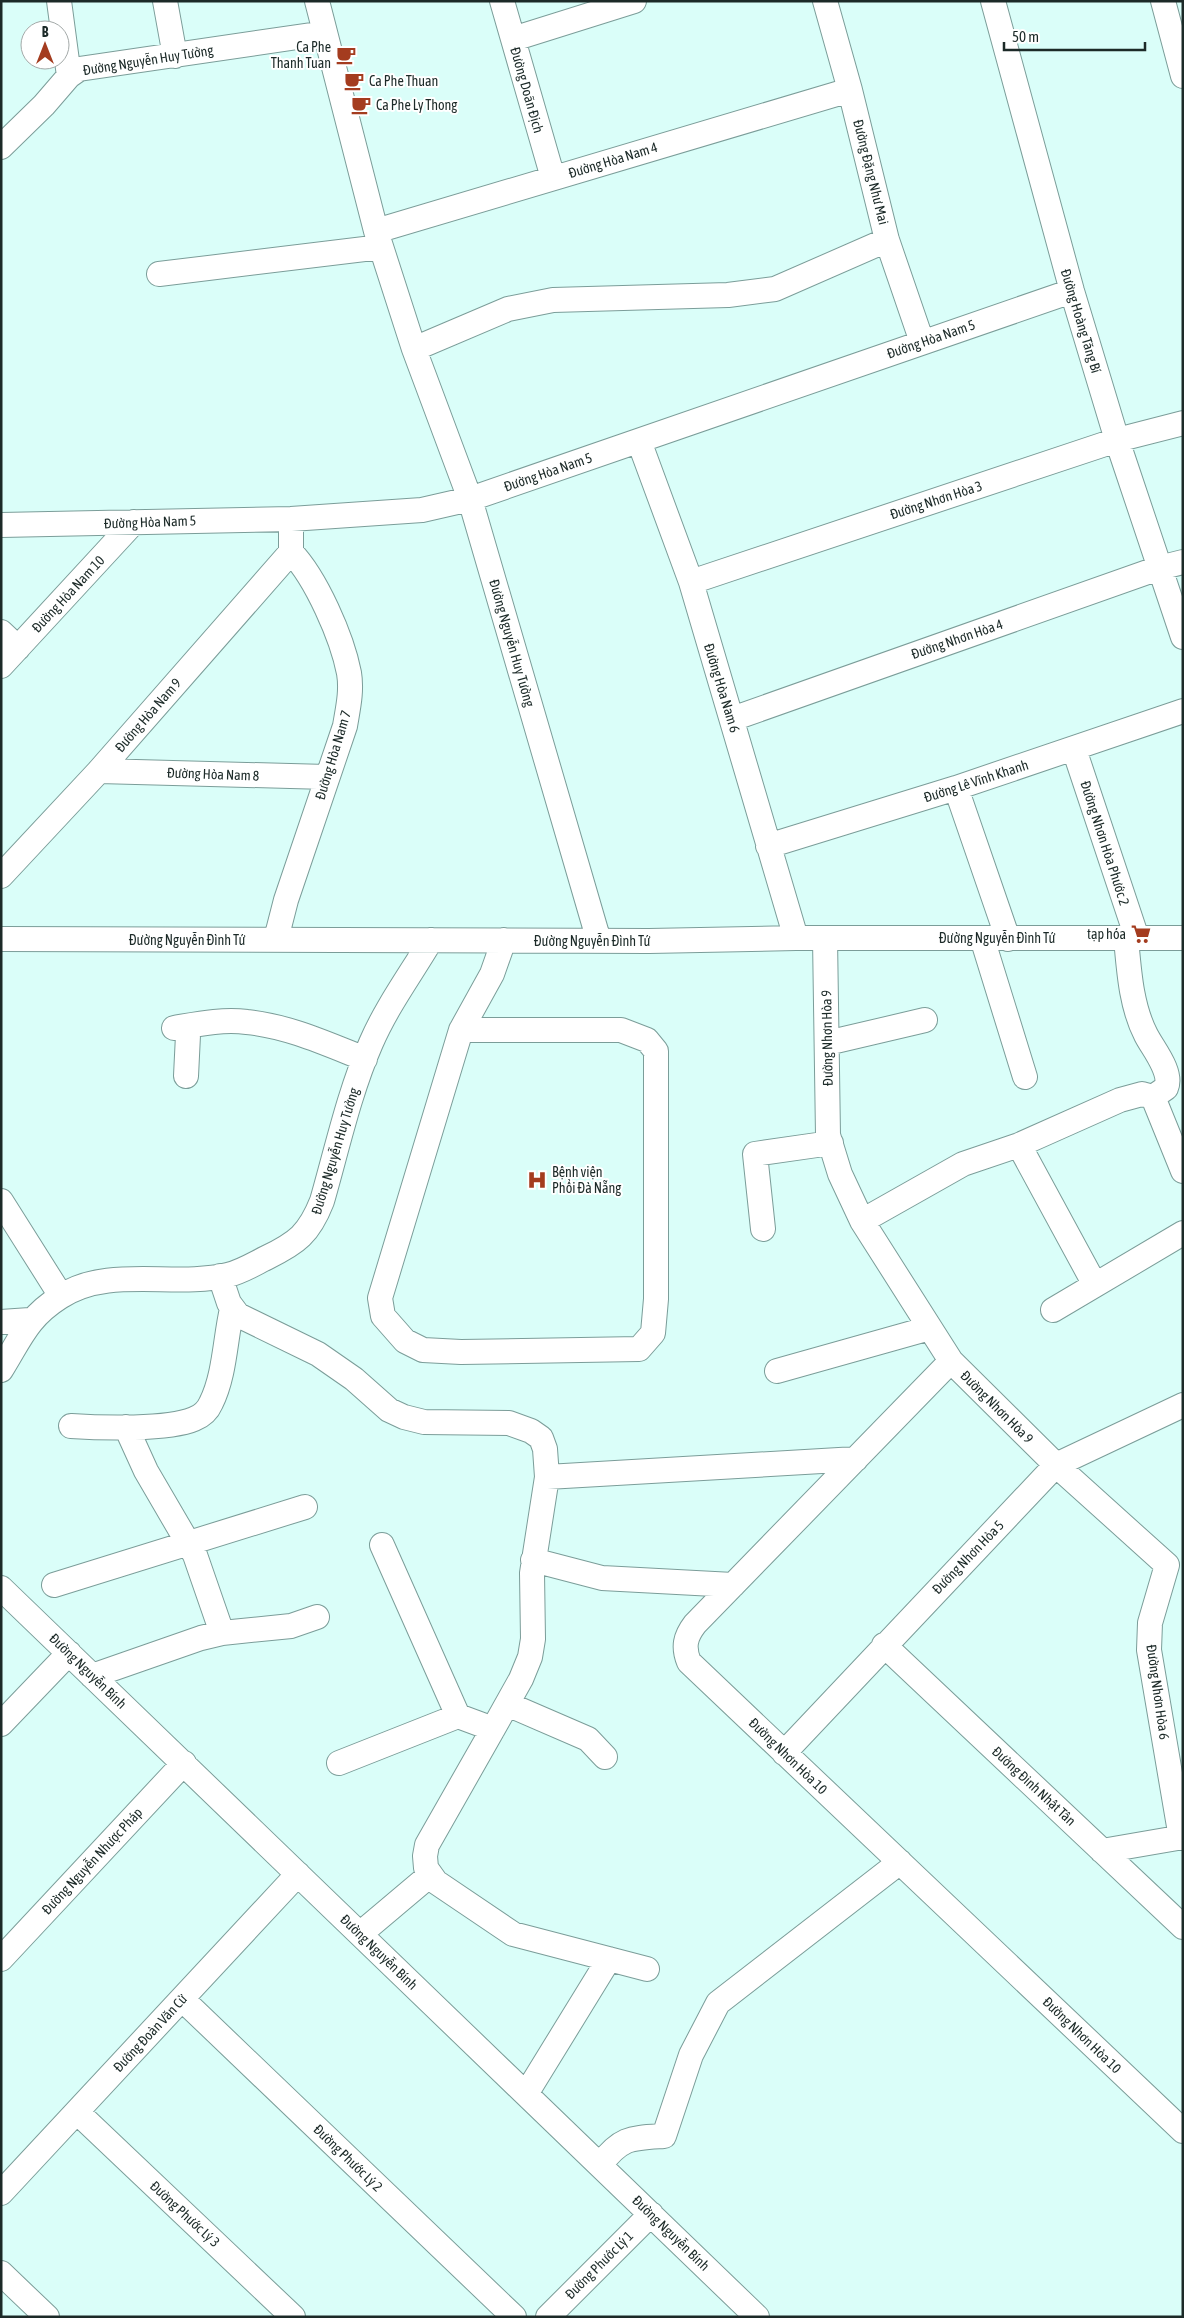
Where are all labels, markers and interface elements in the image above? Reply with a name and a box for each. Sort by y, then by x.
north arrow [20,20,70,70]
scale bar [1004,20,1145,52]
text: B [42,24,49,40]
text: 50 m [1012,28,1039,45]
place label: Ca Phe Thanh Tuan [271,39,331,71]
street label: Đường Nguyễn Huy Tưởng [82,42,214,78]
cafe icon: Ca Phe Thanh Tuan [335,44,357,66]
street label: Đường Doãn Địch [507,45,547,135]
cafe icon: Ca Phe Thuan [343,70,365,92]
place label: Ca Phe Thuan [369,73,438,89]
cafe icon: Ca Phe Ly Thong [350,94,372,116]
place label: Ca Phe Ly Thong [376,97,457,113]
street label: Đường Đặng Như Mai [850,118,892,226]
street label: Đường Hòa Nam 4 [566,139,660,181]
street label: Đường Hoàng Tăng Bí [1058,267,1104,375]
street label: Đường Hòa Nam 5 [885,316,977,362]
street label: Đường Hòa Nam 5 [502,449,594,495]
street label: Đường Nhơn Hòa 3 [888,478,984,522]
street label: Đường Hòa Nam 5 [104,512,196,532]
street label: Đường Hòa Nam 10 [28,552,108,636]
street label: Đường Nguyễn Huy Tưởng [486,577,538,709]
street label: Đường Nhơn Hòa 4 [909,616,1005,662]
street label: Đường Hòa Nam 6 [701,641,743,735]
street label: Đường Hòa Nam 9 [112,675,184,755]
street label: Đường Hòa Nam 7 [312,708,354,802]
street label: Đường Lê Vĩnh Khanh [922,757,1030,805]
street label: Đường Hòa Nam 8 [167,764,260,784]
street label: Đường Nhơn Hòa Phước 2 [1077,779,1133,907]
supermarket icon: tạp hóa [1130,923,1152,945]
place label: tạp hóa [1087,926,1126,942]
street label: Đường Nguyễn Đình Tứ [939,930,1055,946]
street label: Đường Nguyễn Đình Tứ [129,932,245,948]
street label: Đường Nguyễn Đình Tứ [534,933,650,949]
street label: Đường Nhơn Hòa 9 [818,990,836,1086]
street label: Đường Nguyễn Huy Tưởng [308,1086,362,1216]
place label: Bệnh viện Phổi Đà Nẵng [552,1164,621,1196]
hospital icon: Bệnh viện Phổi Đà Nẵng [526,1169,548,1191]
street label: Đường Nhơn Hòa 9 [957,1367,1037,1447]
street label: Đường Nhơn Hòa 5 [929,1517,1007,1597]
street label: Đường Nguyễn Bính [46,1630,130,1712]
street label: Đường Nhơn Hòa 6 [1143,1643,1173,1741]
street label: Đường Nhơn Hòa 10 [746,1715,831,1798]
street label: Đường Đinh Nhật Tân [989,1743,1079,1829]
street label: Đường Nguyễn Nhược Pháp [38,1804,146,1918]
street label: Đường Nguyễn Bính [337,1911,421,1993]
street label: Đường Đoàn Văn Cừ [110,1991,190,2075]
street label: Đường Nhơn Hòa 10 [1040,1994,1125,2077]
street label: Đường Phước Lý 2 [310,2121,386,2195]
street label: Đường Phước Lý 3 [147,2178,223,2250]
street label: Đường Nguyễn Bính [629,2192,713,2274]
street label: Đường Phước Lý 1 [562,2228,636,2302]

